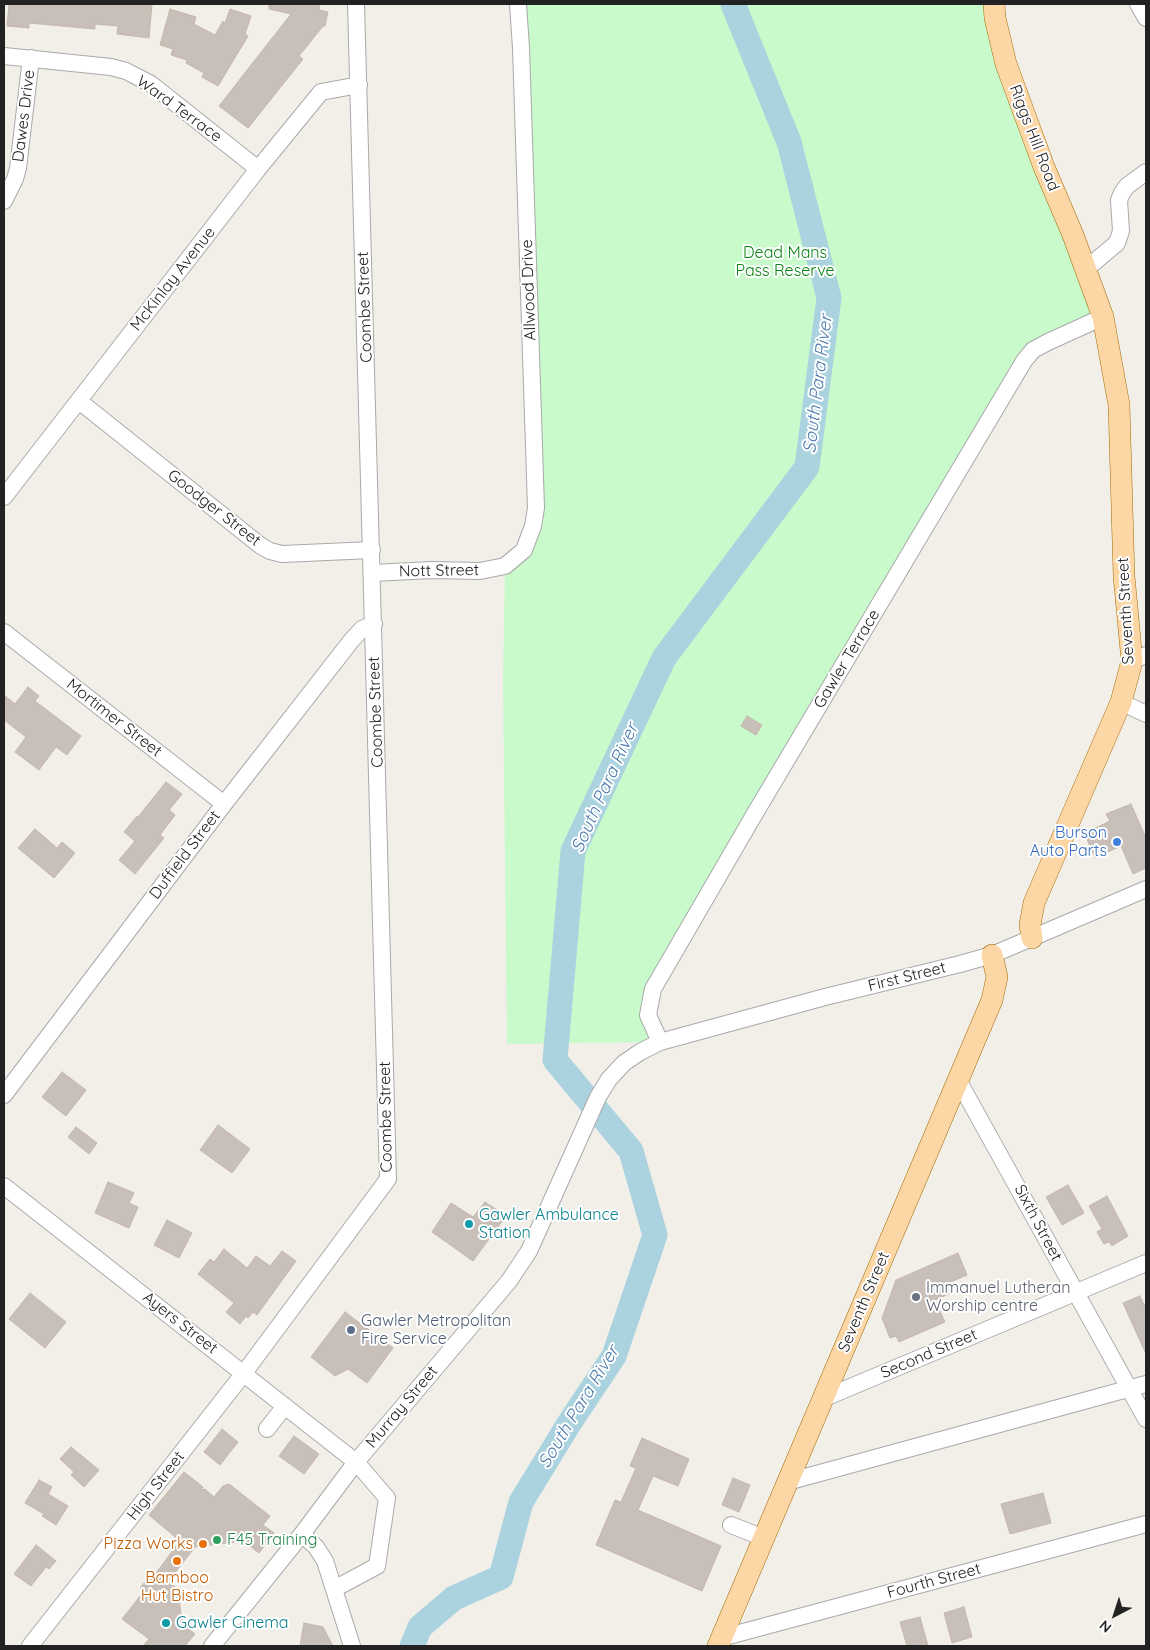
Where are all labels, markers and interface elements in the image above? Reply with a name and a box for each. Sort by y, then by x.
street label: Dawes Drive [9,69,39,163]
street label: Ward Terrace [133,72,225,146]
street label: Riggs Hill Road [1005,82,1063,194]
street label: McKinlay Avenue [126,223,220,335]
street label: Allwood Drive [518,239,540,341]
park label: Dead Mans Pass Reserve [735,243,835,281]
street label: Coombe Street [353,251,377,363]
water label: South Para River [799,314,837,454]
street label: Goodger Street [164,466,264,550]
street label: Seventh Street [1114,557,1138,665]
street label: Nott Street [399,561,479,581]
street label: Gawler Terrace [810,606,884,712]
street label: Coombe Street [364,656,388,768]
street label: Mortimer Street [62,675,166,761]
water label: South Para River [567,720,643,856]
street label: Duffield Street [145,807,225,903]
place label: Burson Auto Parts [1030,823,1107,861]
marker: Burson Auto Parts [1111,836,1123,848]
street label: First Street [866,958,948,996]
street label: Coombe Street [375,1061,397,1173]
street label: Sixth Street [1010,1182,1066,1264]
place label: Gawler Ambulance Station [479,1205,619,1243]
marker: Gawler Ambulance Station [463,1218,475,1230]
street label: Seventh Street [834,1249,894,1355]
place label: Immanuel Lutheran Worship centre [926,1278,1070,1316]
street label: Ayers Street [139,1288,221,1358]
marker: Immanuel Lutheran Worship centre [910,1291,922,1303]
place label: Gawler Metropolitan Fire Service [361,1311,511,1349]
marker: Gawler Metropolitan Fire Service [345,1324,357,1336]
street label: Second Street [878,1325,980,1383]
water label: South Para River [534,1342,624,1472]
street label: Murray Street [362,1362,442,1452]
street label: High Street [123,1448,189,1524]
place label: F45 Training [227,1530,317,1550]
place label: Pizza Works [104,1534,193,1554]
marker: F45 Training [211,1534,223,1546]
marker: Pizza Works [197,1538,209,1550]
marker: Bamboo Hut Bistro [171,1555,183,1567]
street label: Fourth Street [885,1559,983,1603]
place label: Bamboo Hut Bistro [141,1568,213,1606]
north arrow [1090,1590,1140,1640]
place label: Gawler Cinema [176,1613,289,1633]
text: N [1096,1616,1115,1637]
marker: Gawler Cinema [160,1617,172,1629]

